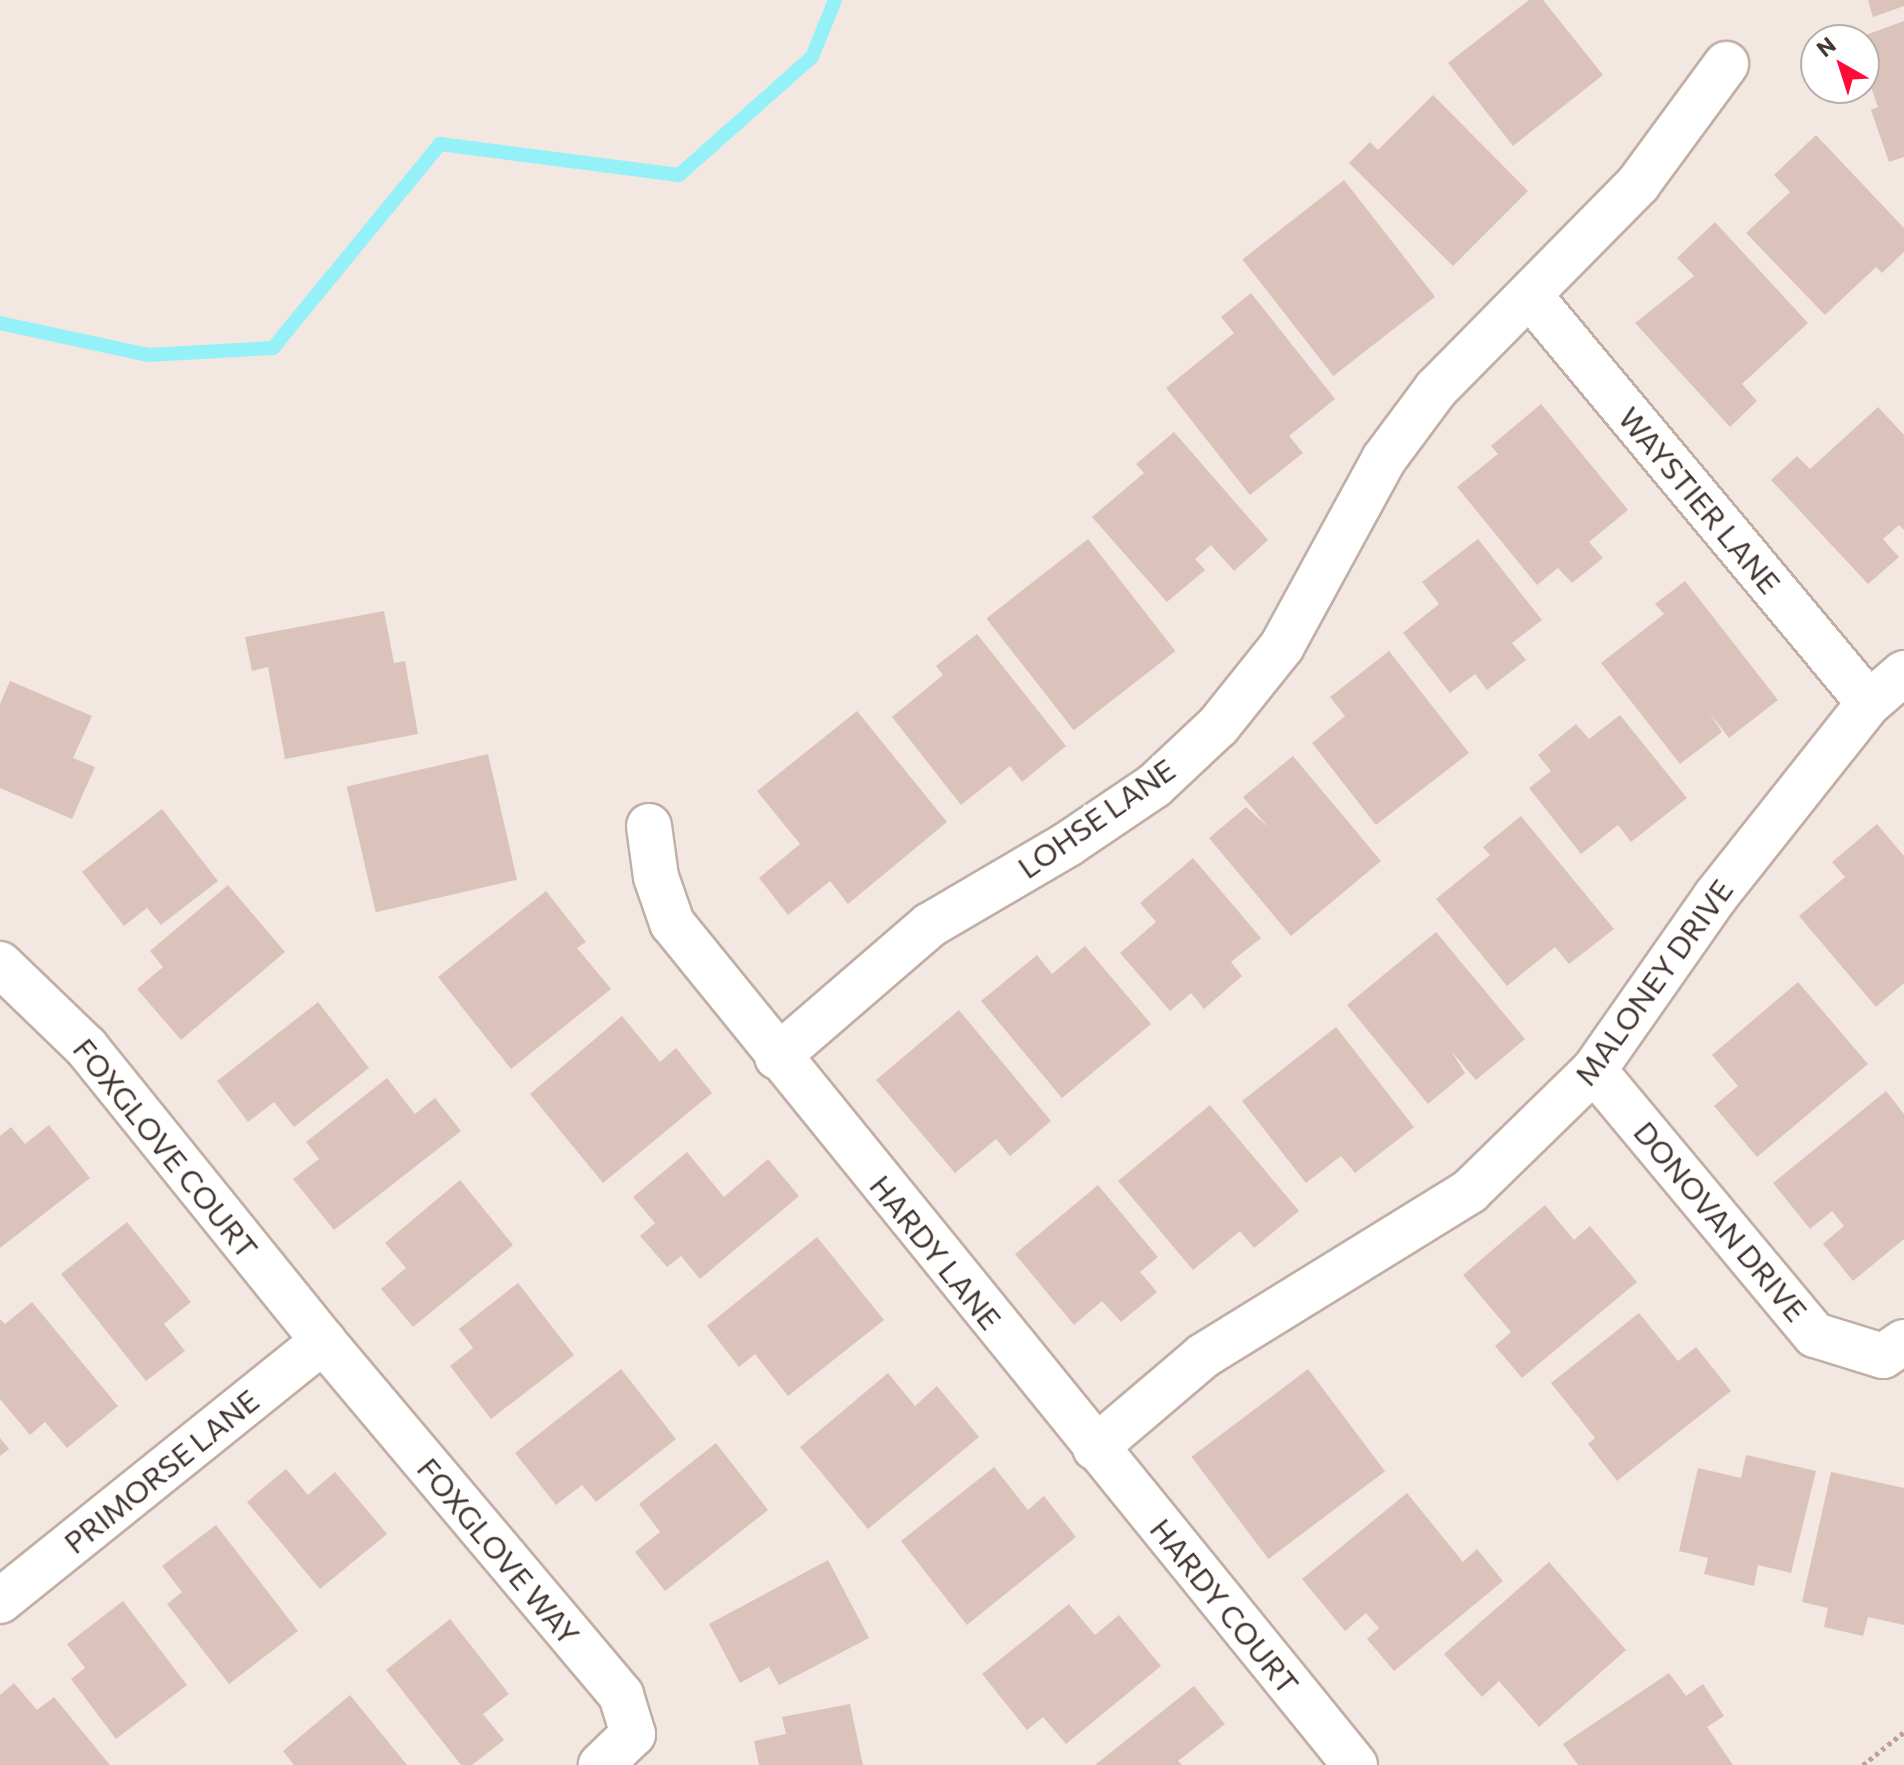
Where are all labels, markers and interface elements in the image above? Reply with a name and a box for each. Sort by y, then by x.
north arrow [1800,24,1880,104]
text: N [1811,31,1841,62]
street label: WAYSTIER LANE [1612,400,1788,600]
street label: LOHSE LANE [1011,751,1181,885]
street label: MALONEY DRIVE [1566,872,1740,1092]
street label: FOXGLOVE COURT [66,1031,266,1265]
street label: DONOVAN DRIVE [1627,1114,1815,1328]
street label: HARDY LANE [863,1168,1009,1336]
street label: PRIMORSE LANE [57,1382,265,1560]
street label: FOXGLOVE WAY [410,1450,588,1652]
street label: HARDY COURT [1143,1511,1307,1701]

